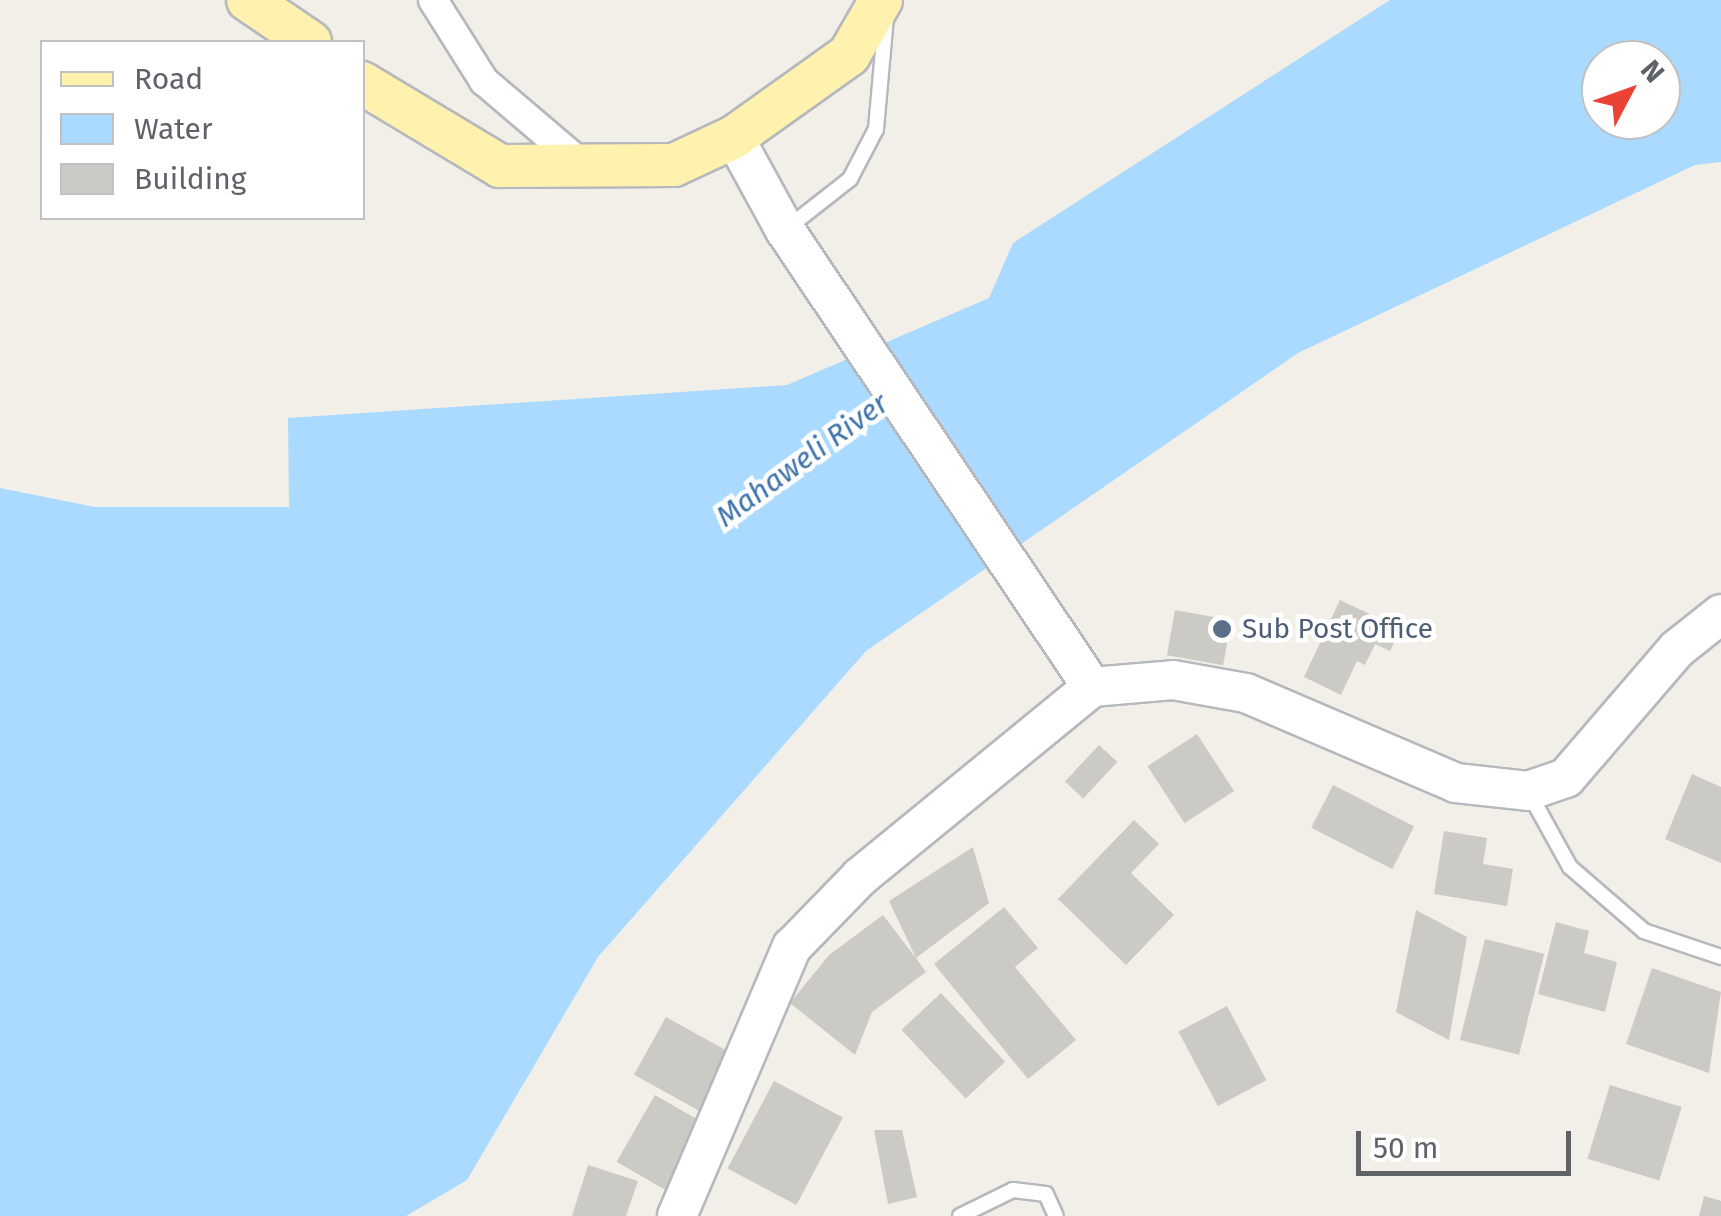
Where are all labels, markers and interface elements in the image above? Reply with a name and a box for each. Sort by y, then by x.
legend [40,40,365,220]
north arrow [1581,40,1681,140]
text: N [1634,53,1671,89]
text: Road [134,61,203,97]
text: Water [134,111,213,147]
text: Building [134,161,246,197]
water label: Mahaweli River [709,385,895,535]
place label: Sub Post Office [1242,612,1433,646]
marker: Sub Post Office [1211,618,1233,640]
scale bar [1361,1111,1576,1173]
text: 50 m [1373,1130,1438,1166]

